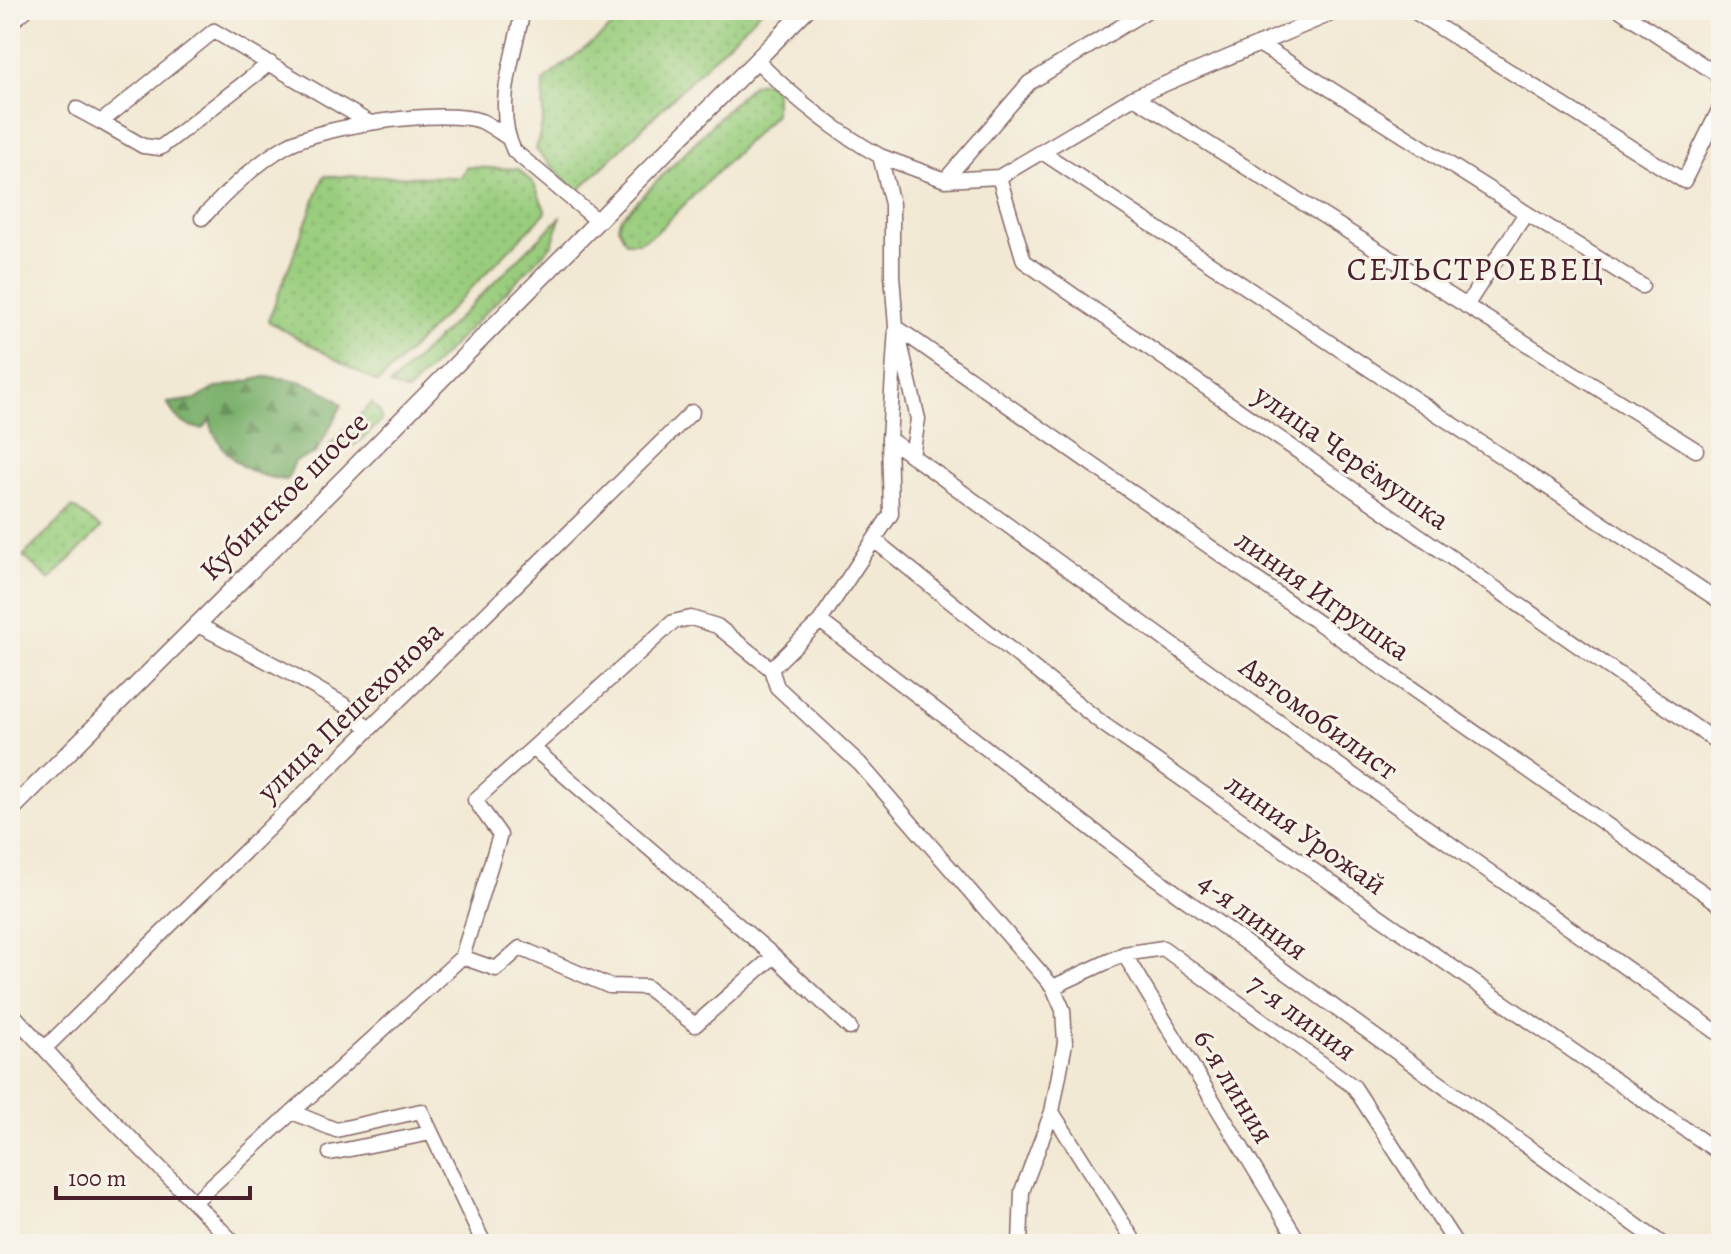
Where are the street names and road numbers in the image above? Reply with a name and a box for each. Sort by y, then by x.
street label: улица Черёмушка [1245,374,1458,539]
street label: Кубинское шоссе [191,403,377,589]
street label: линия Игрушка [1228,520,1419,670]
street label: улица Пешехонова [247,612,452,811]
street label: Автомобилист [1231,646,1406,789]
street label: линия Урожай [1218,764,1394,904]
street label: 4-я линия [1190,863,1316,969]
street label: 7-я линия [1239,964,1365,1070]
street label: 6-я линия [1184,1021,1284,1151]

